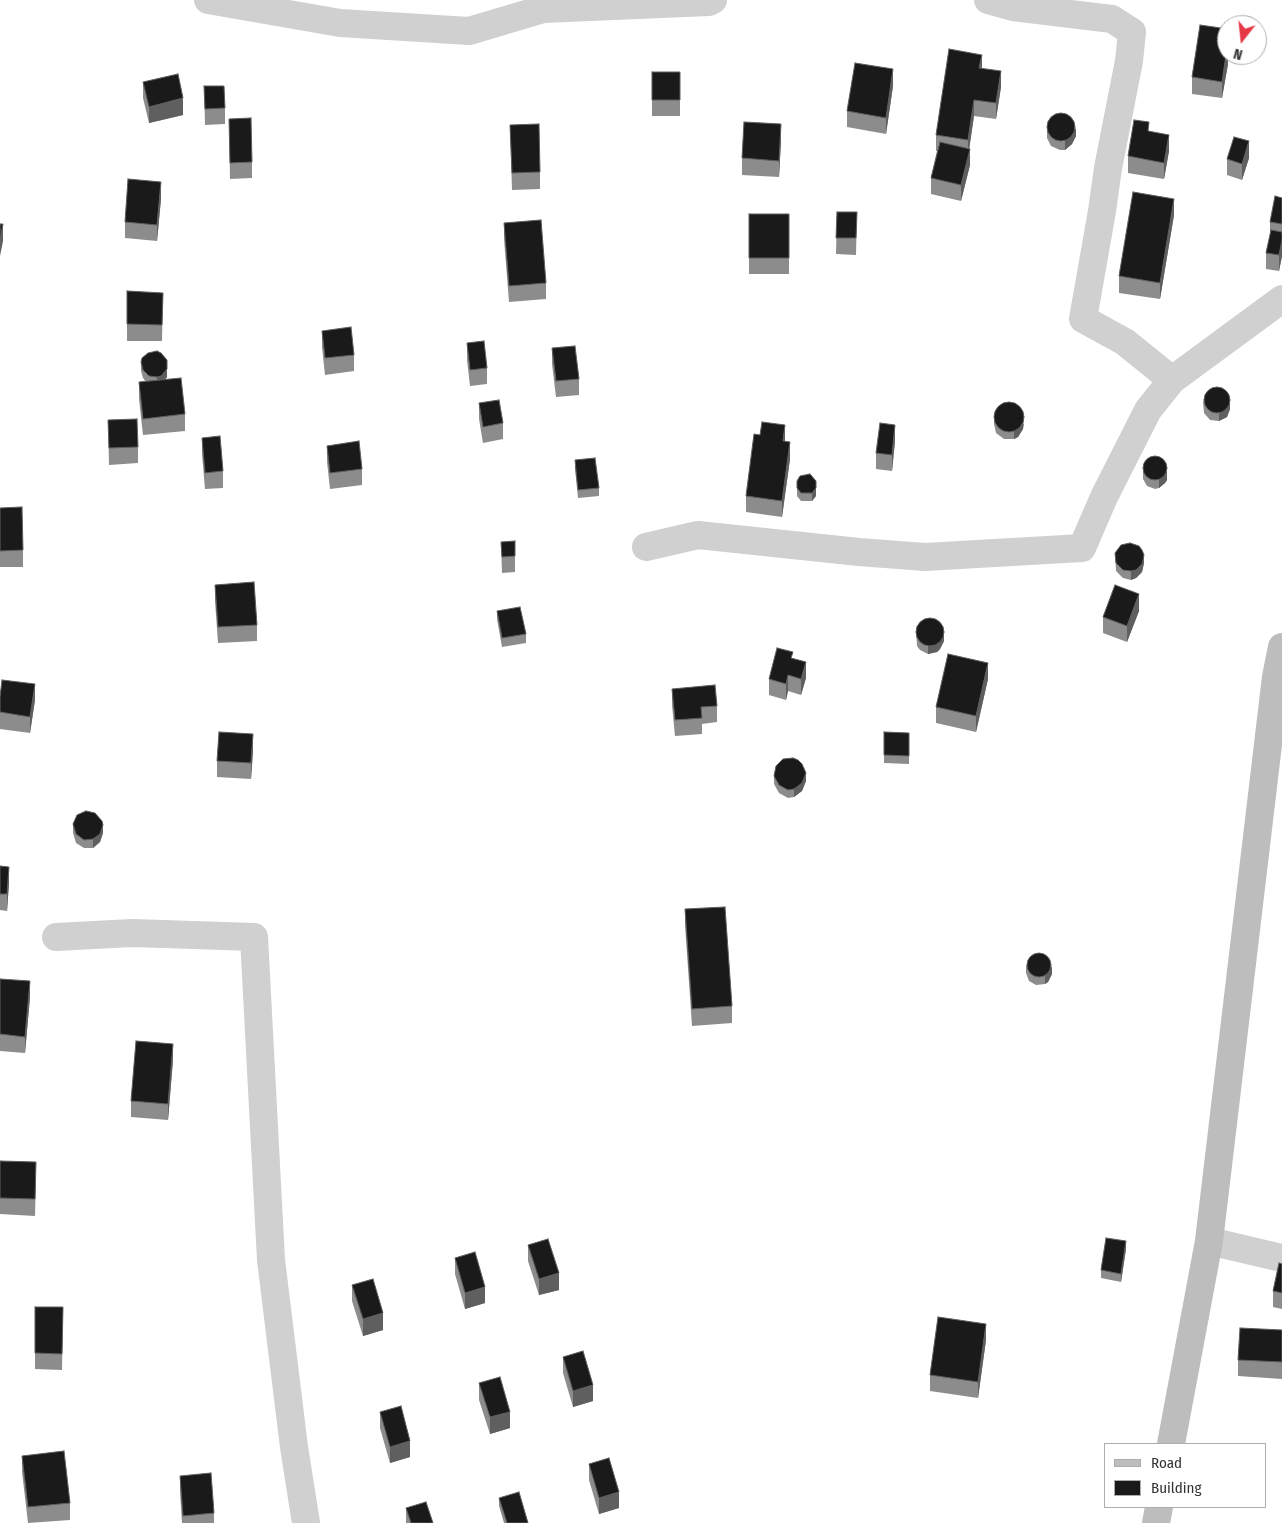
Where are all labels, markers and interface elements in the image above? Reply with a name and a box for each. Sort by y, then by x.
north arrow [1217,15,1267,65]
text: N [1232,45,1244,63]
legend [1104,1443,1267,1508]
text: Road [1151,1454,1182,1472]
text: Building [1151,1479,1202,1497]

